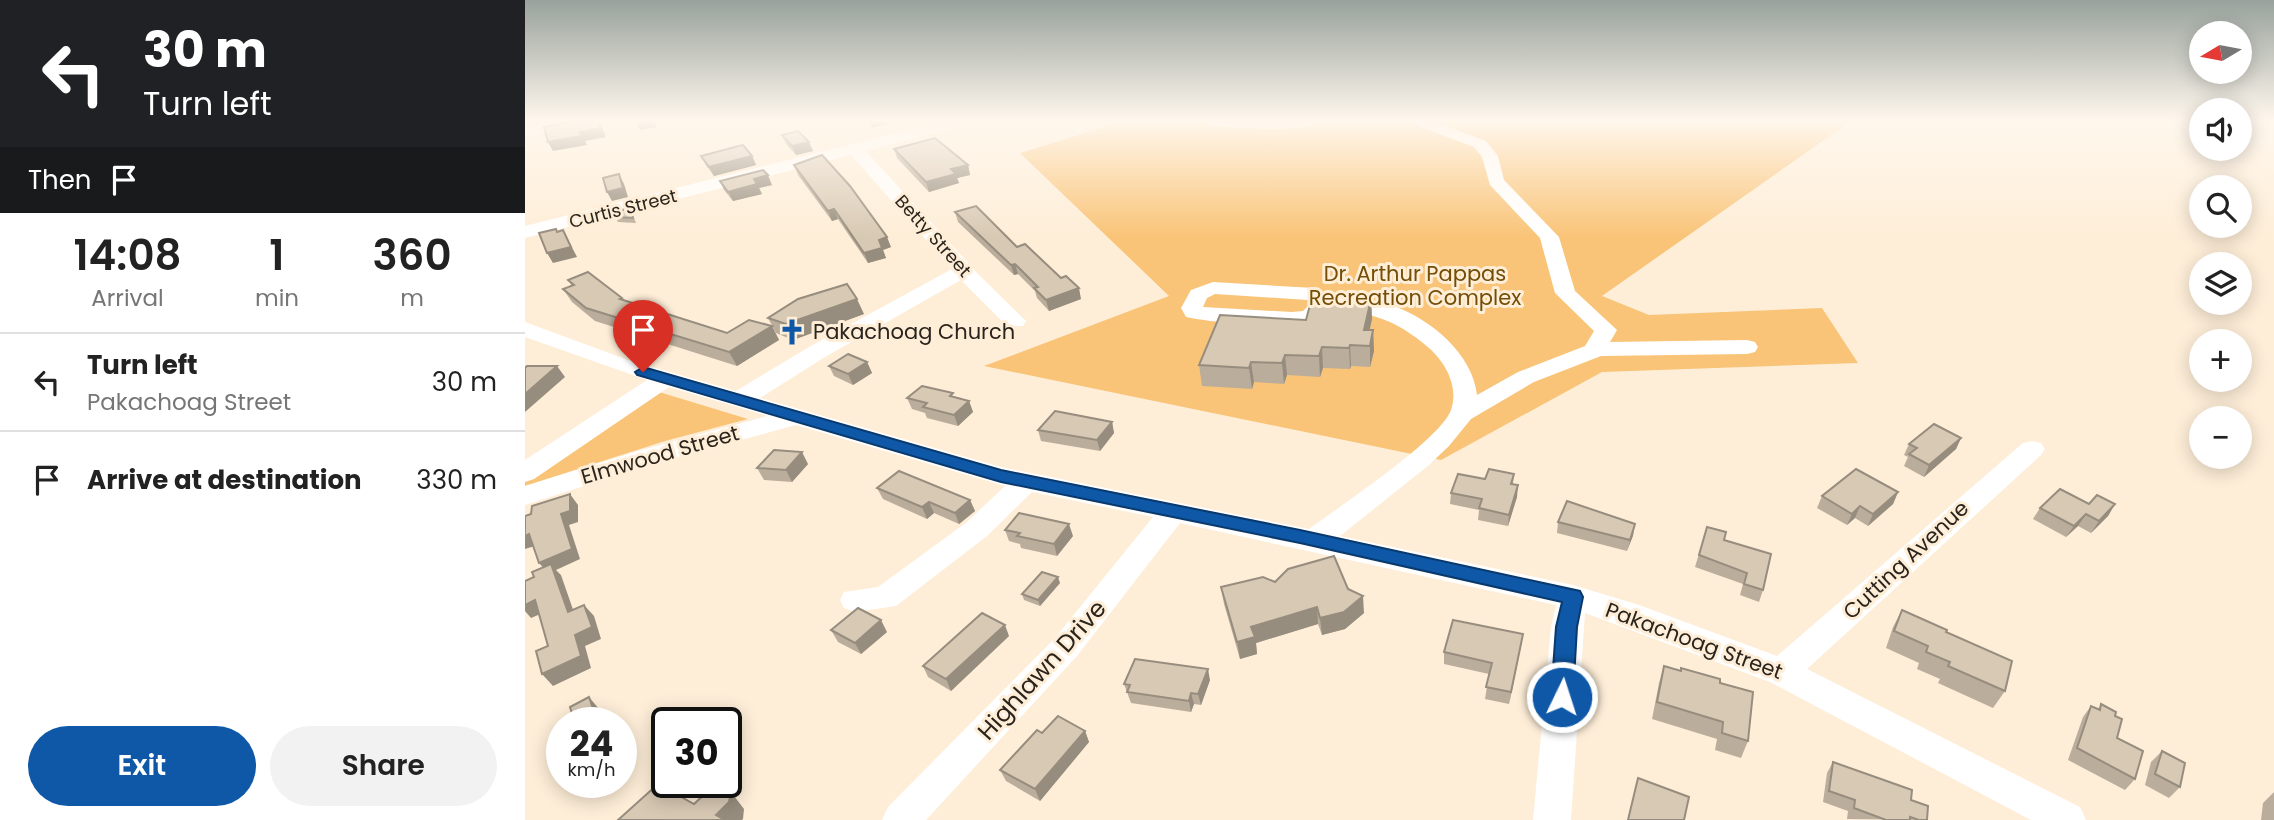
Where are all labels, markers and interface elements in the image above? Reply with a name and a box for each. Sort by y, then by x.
text: 30 m [143,16,267,84]
north arrow [2189,21,2252,84]
map controls [2189,21,2252,469]
icon: left [28,28,119,119]
text: Turn left [143,81,272,126]
button: sound [2189,98,2252,161]
icon: arrive [105,161,143,199]
text: Then [28,162,91,198]
button: search [2189,175,2252,238]
street label: Curtis Street [566,183,679,234]
street label: Betty Street [890,189,977,282]
text: 14:08 [73,226,182,285]
text: 1 [269,226,285,285]
text: 360 [372,226,452,285]
button: layers [2189,252,2252,315]
park label: Dr. Arthur Pappas Recreation Complex [1309,259,1521,312]
text: Arrival [91,282,164,314]
text: min [255,282,299,314]
text: m [400,282,424,314]
pin [613,300,673,372]
icon: arrive [624,311,662,349]
church icon: Pakachoag Church [777,317,807,347]
place label: Pakachoag Church [813,317,1015,346]
button: + [2189,329,2252,392]
text: Turn left [87,347,198,383]
icon: left [28,363,66,401]
text: 30 m [432,364,497,400]
text: Pakachoag Street [87,386,291,418]
button: − [2189,406,2252,469]
street label: Elmwood Street [578,418,742,491]
icon: arrive [28,461,66,499]
text: Arrive at destination [87,462,362,498]
text: 330 m [416,462,497,498]
street label: Cutting Avenue [1836,494,1975,626]
street label: Highlawn Drive [970,593,1113,747]
street label: Pakachoag Street [1602,595,1787,686]
position arrow [1525,660,1599,734]
speed limit sign: 30 [651,707,742,798]
text: 24 [570,719,613,768]
button: Exit [28,726,256,806]
button: Share [270,726,497,806]
text: km/h [568,757,615,782]

